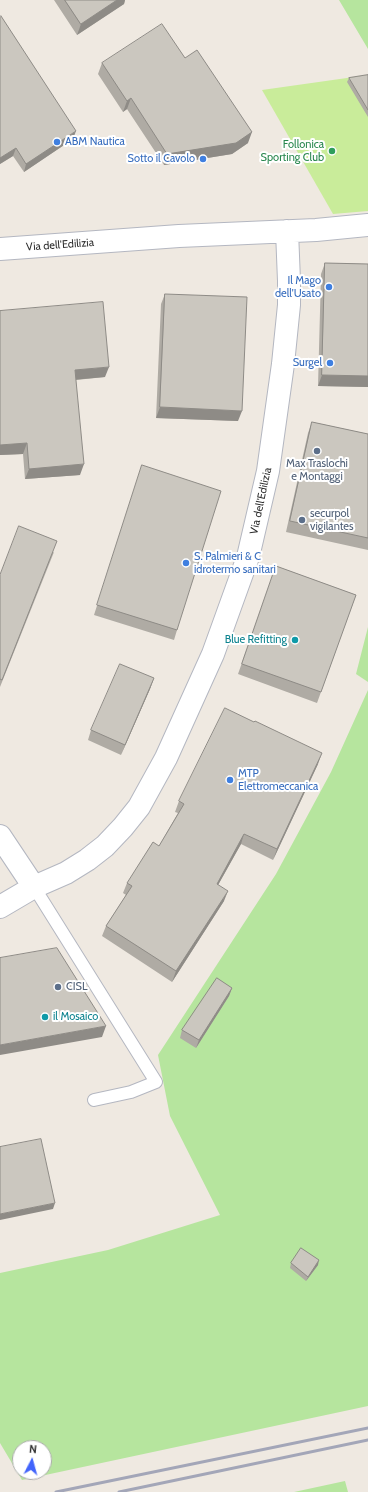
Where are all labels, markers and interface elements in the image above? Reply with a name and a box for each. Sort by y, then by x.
place label: ABM Nautica [65,135,125,149]
marker: ABM Nautica [52,137,62,147]
place label: Follonica Sporting Club [261,138,324,164]
marker: Follonica Sporting Club [327,146,337,156]
place label: Sotto il Cavolo [127,152,195,166]
marker: Sotto il Cavolo [198,154,208,164]
street label: Via dell'Edilizia [26,236,94,254]
place label: Il Mago dell'Usato [275,274,321,300]
marker: Il Mago dell'Usato [324,282,334,292]
place label: Surgel [293,356,322,370]
marker: Surgel [325,358,335,368]
marker: Max Traslochi e Montaggi [312,446,322,456]
place label: Max Traslochi e Montaggi [286,457,348,483]
street label: Via dell'Edilizia [247,466,275,536]
place label: securpol vigilantes [310,507,354,533]
marker: securpol vigilantes [297,515,307,525]
place label: S. Palmieri & C idrotermo sanitari [194,550,276,576]
marker: S. Palmieri & C idrotermo sanitari [181,558,191,568]
place label: Blue Refitting [225,633,287,647]
marker: Blue Refitting [290,635,300,645]
place label: MTP Elettromeccanica [238,767,318,793]
marker: MTP Elettromeccanica [225,775,235,785]
place label: CISL [66,980,88,994]
marker: CISL [53,982,63,992]
place label: il Mosaico [53,1010,98,1024]
marker: il Mosaico [40,1012,50,1022]
north arrow [12,1440,52,1480]
text: N [29,1442,38,1456]

